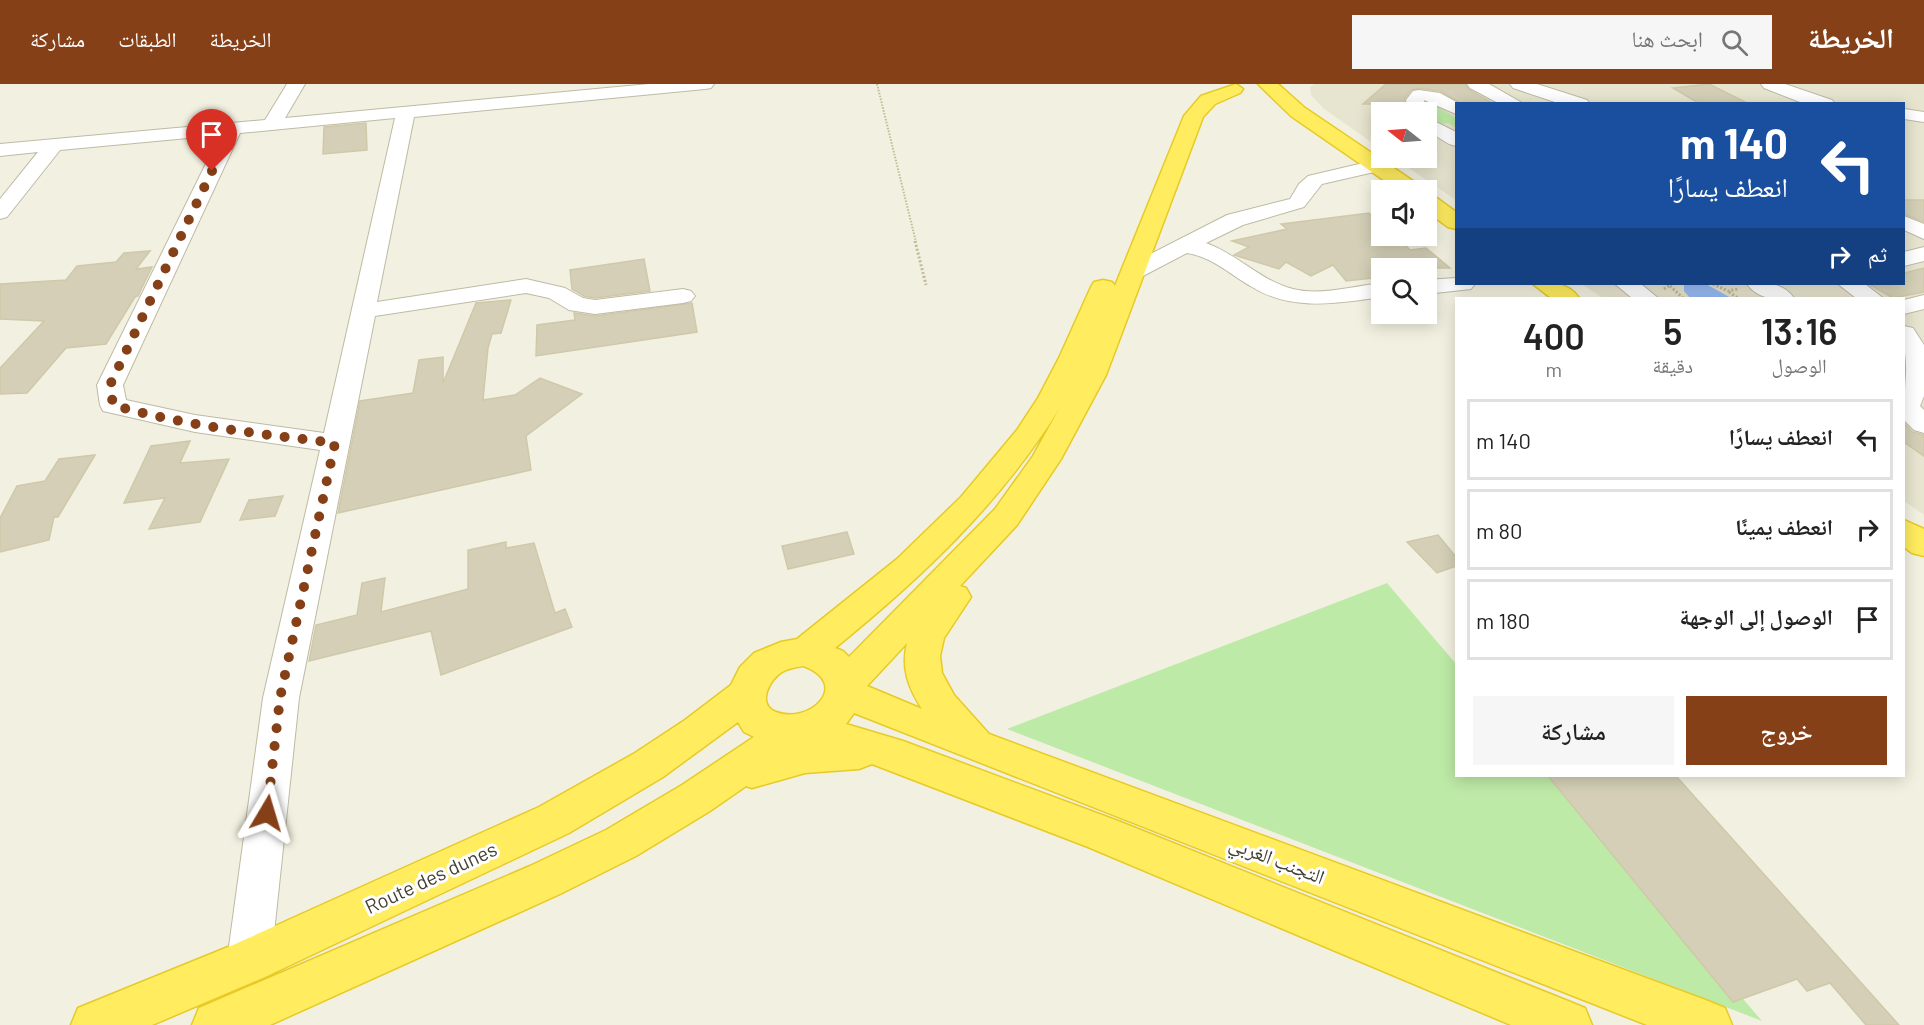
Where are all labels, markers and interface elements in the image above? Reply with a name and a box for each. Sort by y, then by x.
search box [1352,15,1772,69]
text: الخريطة [1808,20,1894,54]
text: ابحث هنا [1632,25,1703,51]
text: مشاركة [30,26,85,51]
text: الطبقات [118,26,177,51]
text: الخريطة [210,26,271,51]
icon: search [1718,26,1751,59]
north arrow [1371,102,1437,168]
map controls [1371,102,1437,324]
pin [186,109,237,171]
text: 140 m [1680,117,1788,167]
icon: arrive [195,118,228,151]
icon: left [1809,126,1887,204]
text: انعطف يسارًا [1668,170,1788,202]
button: sound [1371,180,1437,246]
icon: right [1823,240,1856,273]
text: ثم [1868,240,1887,266]
button: search [1371,258,1437,324]
text: 5 [1663,309,1682,352]
text: 13:16 [1761,309,1837,352]
text: 400 [1523,314,1585,357]
text: دقيقة [1652,353,1693,377]
text: الوصول [1771,353,1827,377]
text: m [1545,357,1562,381]
text: انعطف يسارًا [1729,423,1833,449]
icon: left [1851,423,1884,456]
text: 140 m [1476,427,1531,453]
text: انعطف يمينًا [1735,513,1833,539]
icon: right [1851,513,1884,546]
text: 80 m [1476,517,1523,543]
text: الوصول إلى الوجهة [1680,603,1833,629]
icon: arrive [1851,603,1884,636]
text: 180 m [1476,607,1530,633]
button: مشاركة [1473,696,1674,765]
button: خروج [1686,696,1887,765]
position arrow [235,781,299,845]
street label: التجنب الغربي [1224,830,1328,893]
street label: Route des dunes [361,836,500,918]

